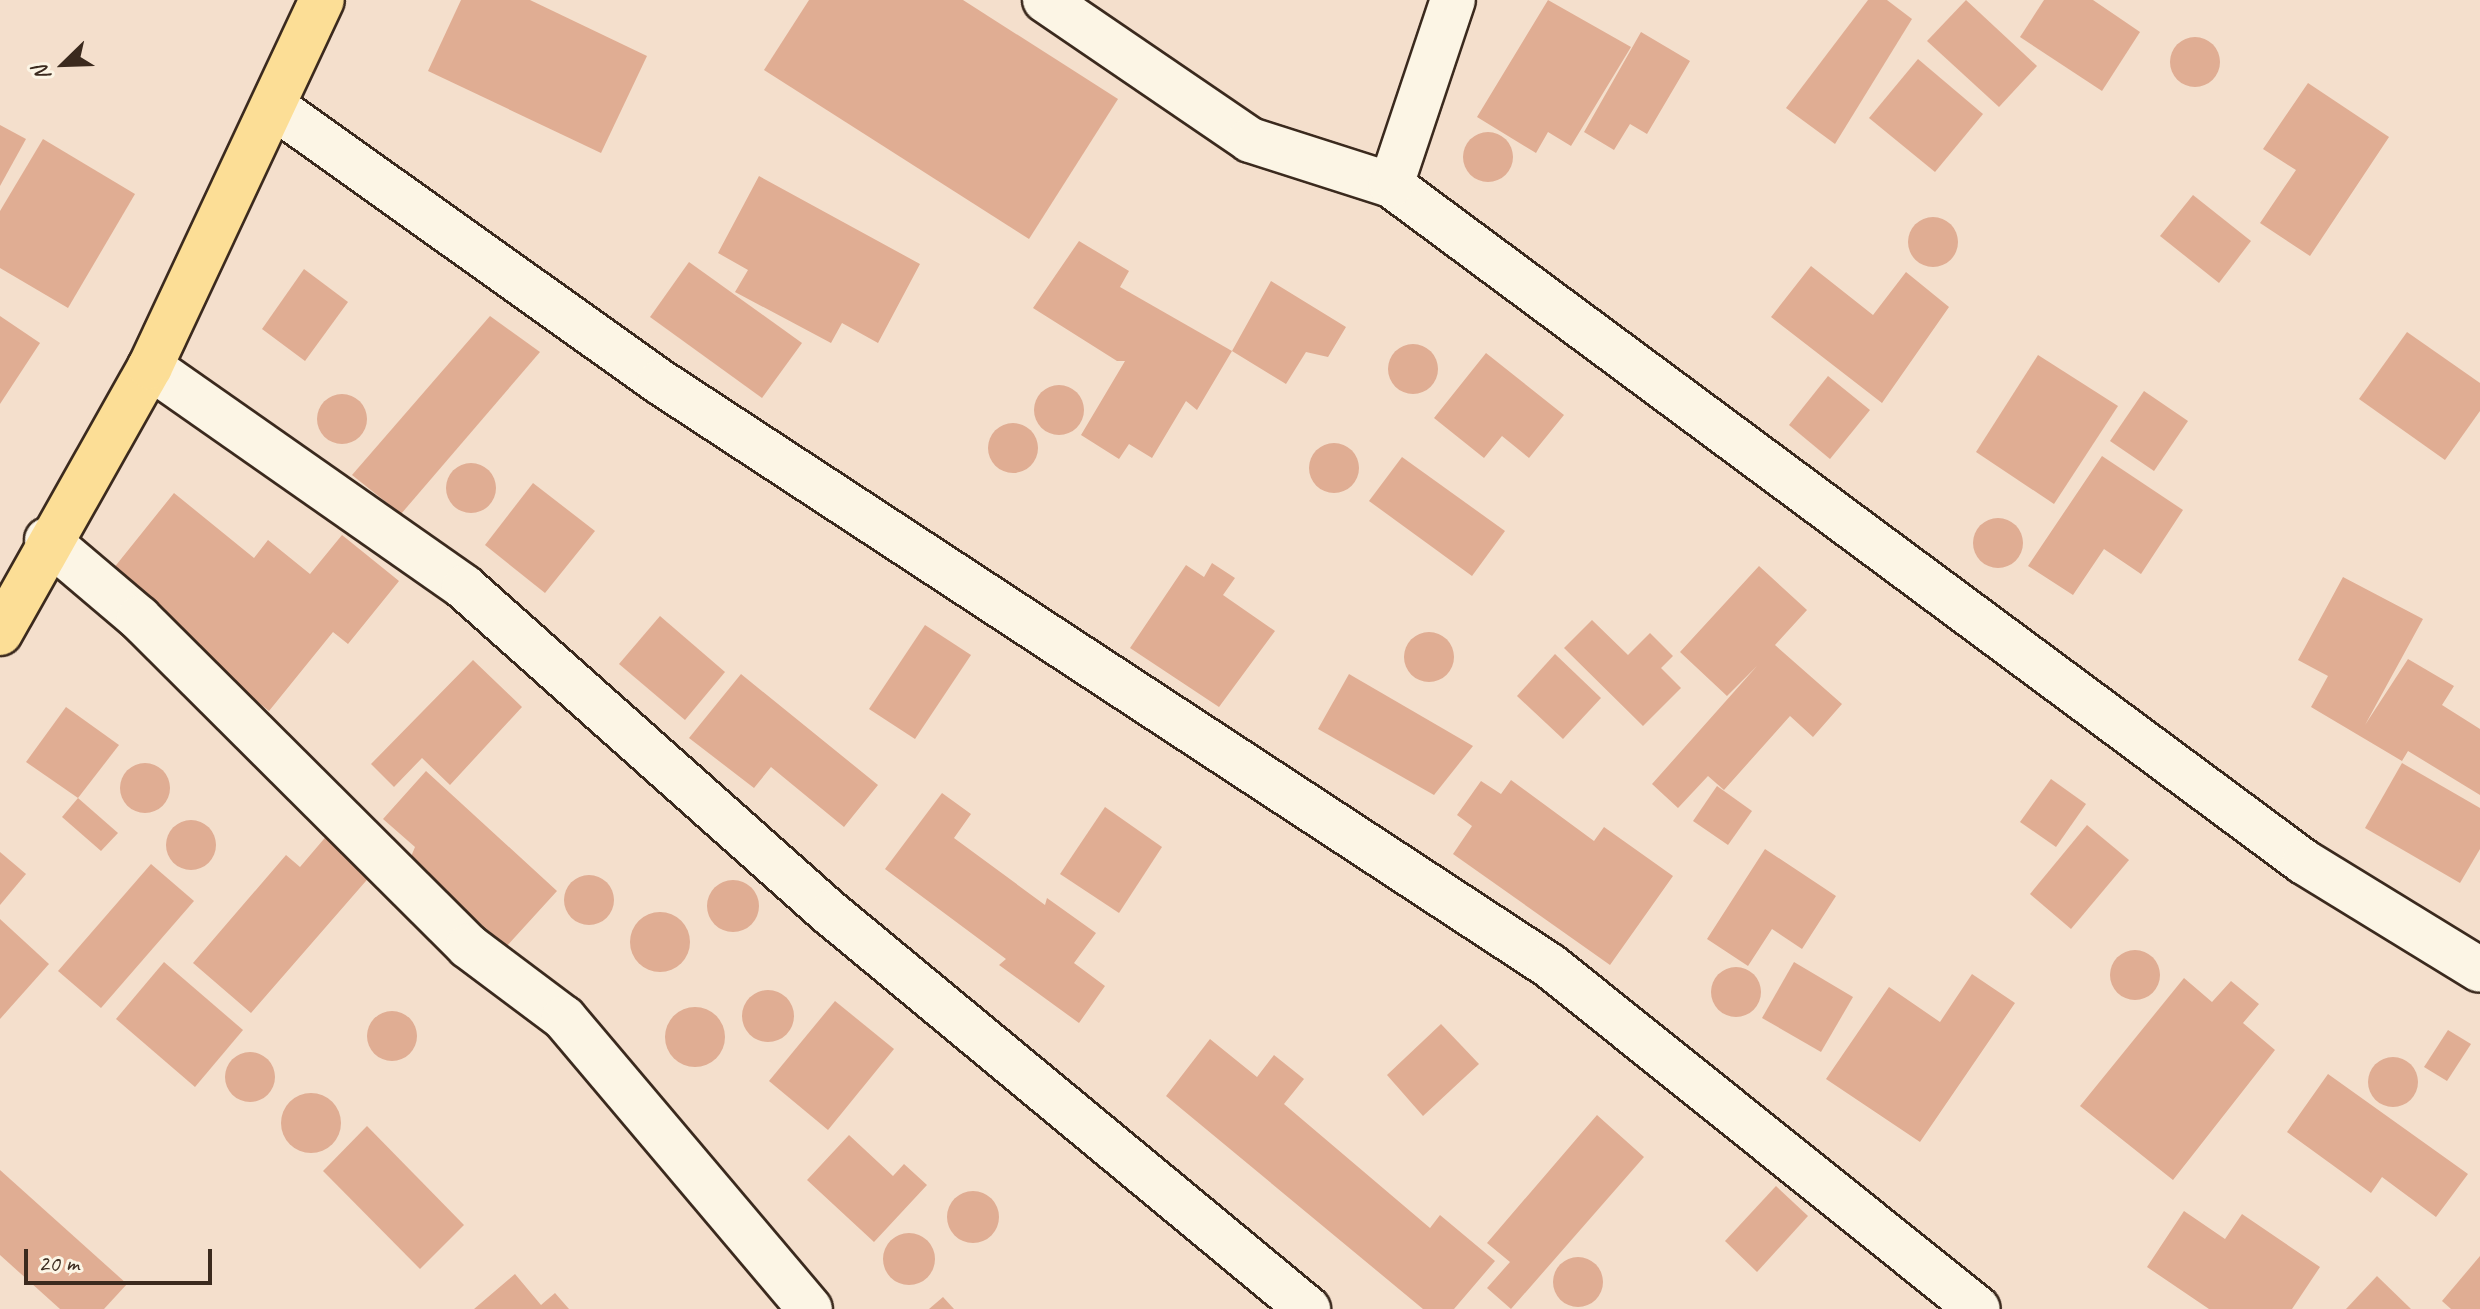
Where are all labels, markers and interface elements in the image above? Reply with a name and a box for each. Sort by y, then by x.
north arrow [24,24,104,104]
text: N [26,62,57,85]
scale bar [28,1233,216,1283]
text: 20 m [38,1248,79,1278]

